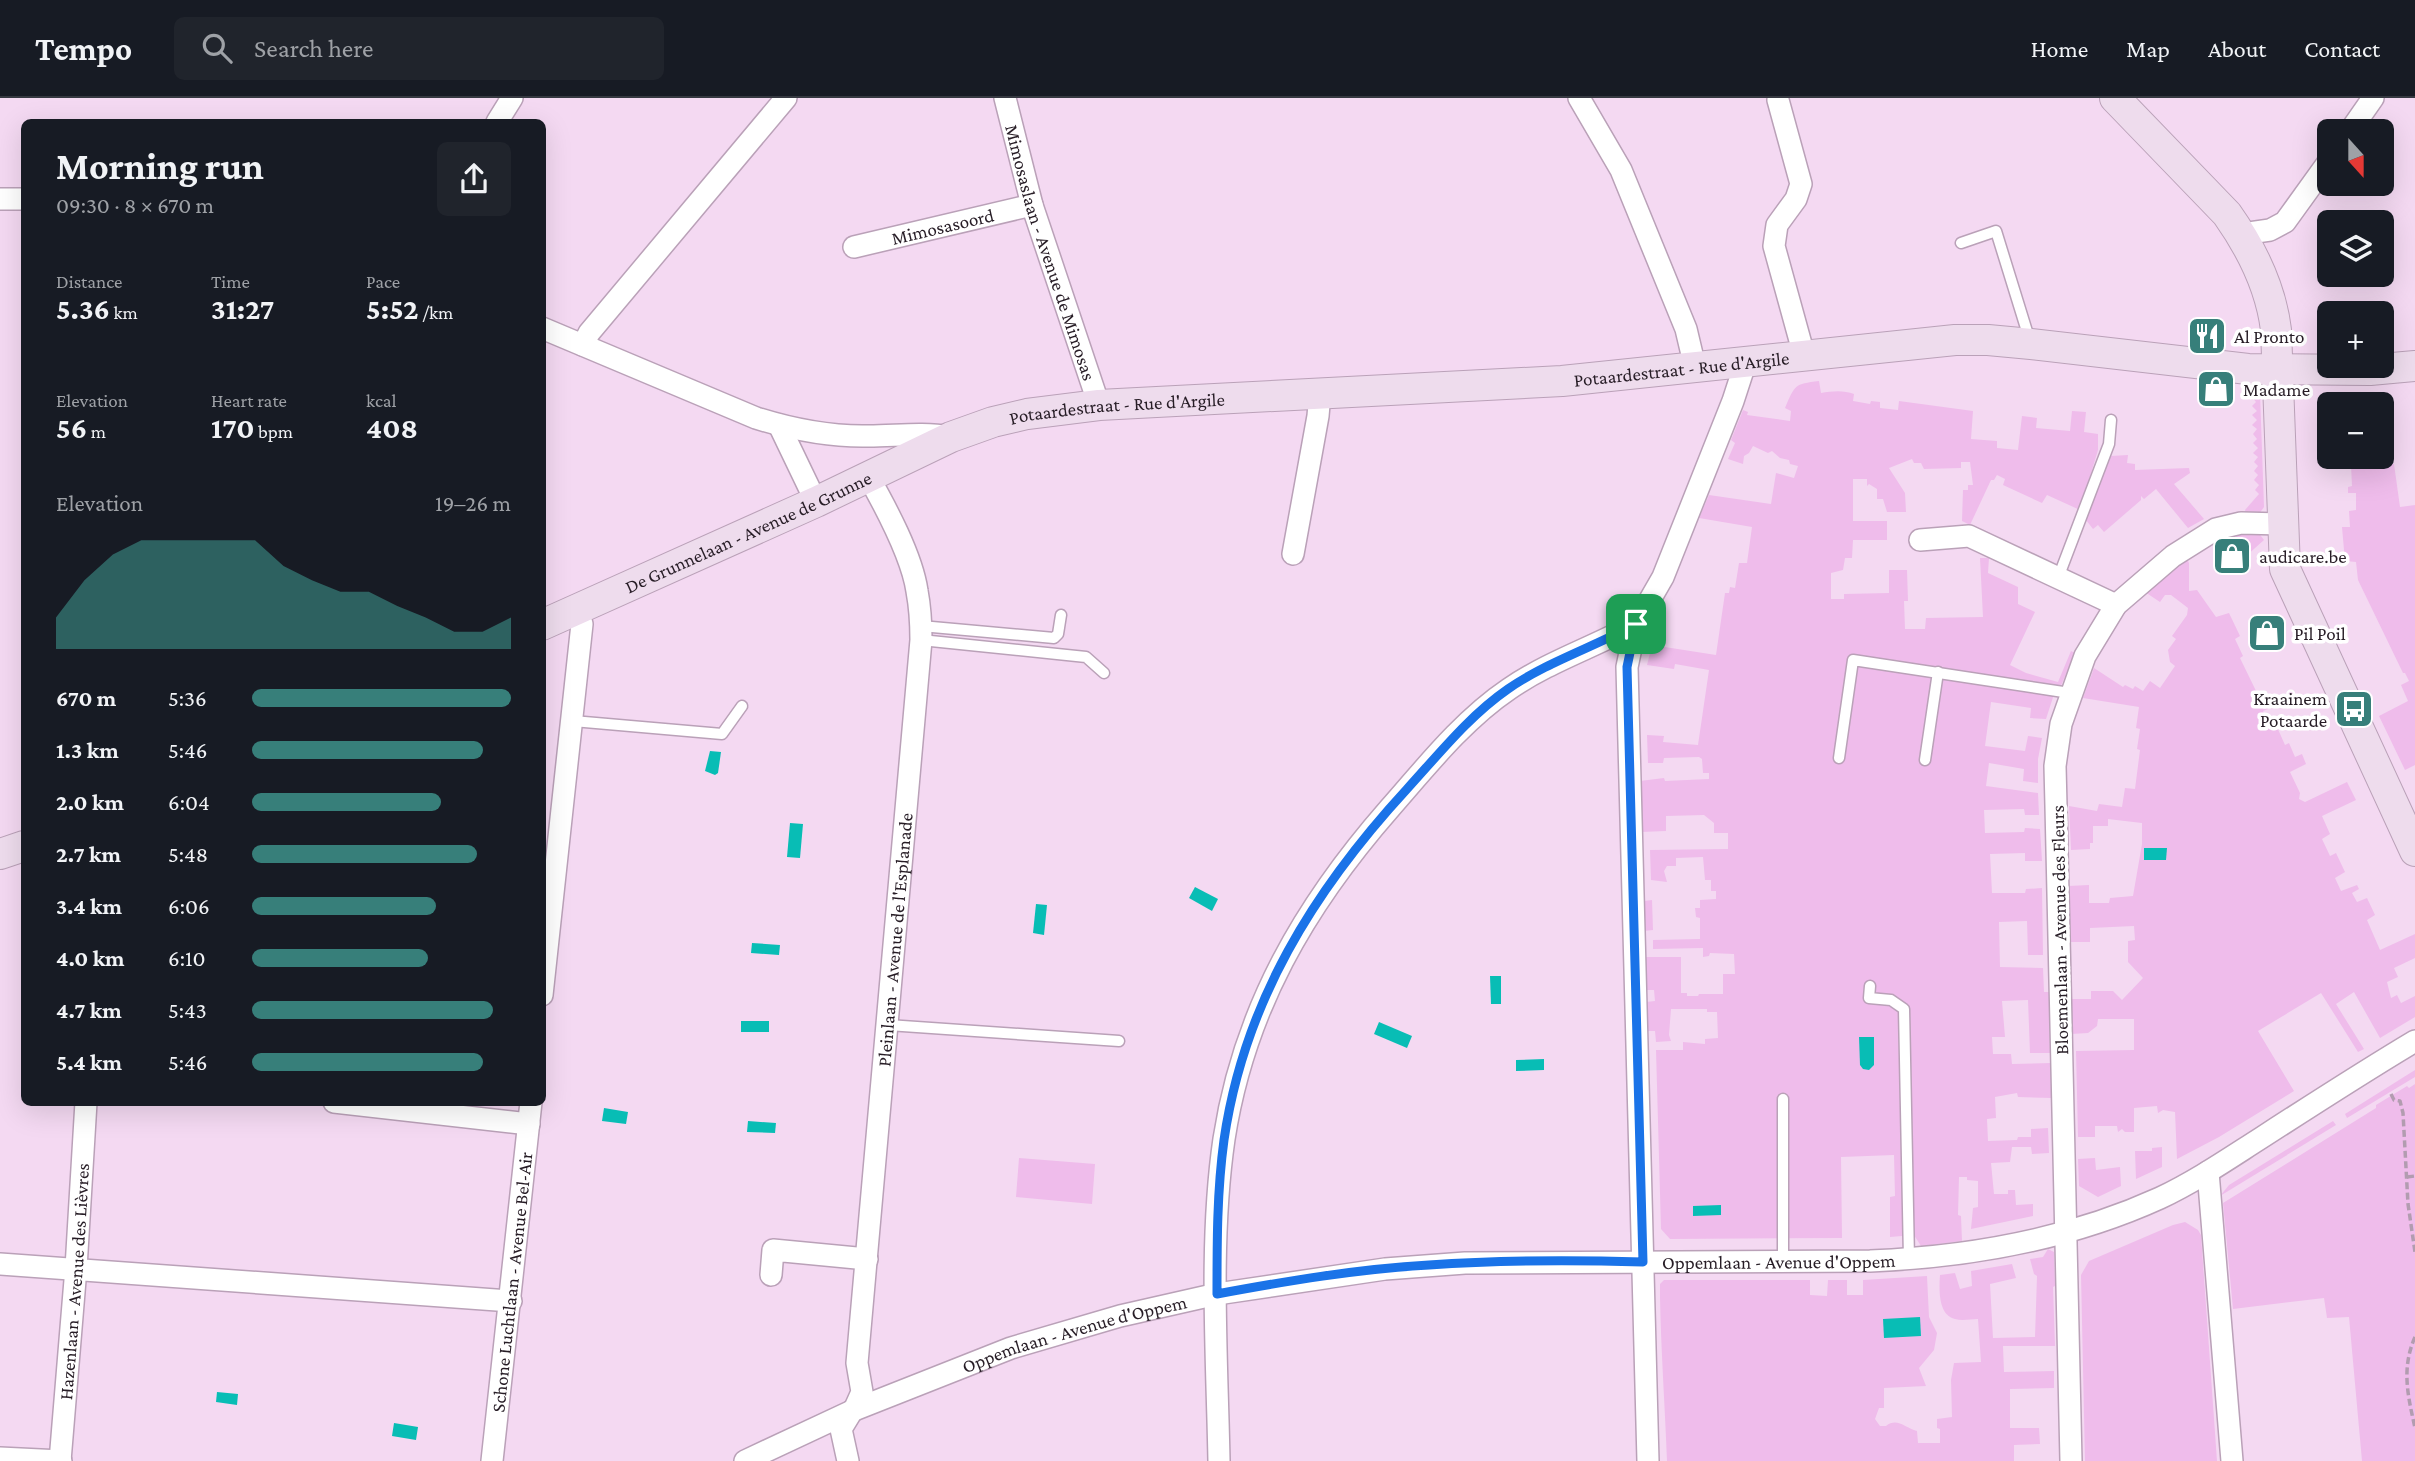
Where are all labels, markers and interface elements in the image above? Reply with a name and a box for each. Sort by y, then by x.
search box [174,17,664,80]
icon: search [198,29,236,67]
text: Tempo [35,30,132,67]
text: Search here [254,34,373,63]
text: Home [2031,35,2088,62]
text: Map [2126,35,2170,62]
text: About [2208,35,2266,62]
text: Contact [2304,35,2380,62]
north arrow [2317,119,2394,196]
map controls [2317,119,2394,469]
street label: Mimosaslaan - Avenue de Mimosas [1001,122,1100,383]
button: share [437,142,511,216]
text: Morning run [56,145,264,187]
text: 09:30 · 8 × 670 m [56,192,214,218]
street label: Mimosasoord [889,204,996,249]
button: layers [2317,210,2394,287]
text: Distance [56,271,122,292]
text: Time [211,271,250,292]
text: Pace [366,271,400,292]
text: 5.36 [56,292,110,325]
text: 31:27 [211,292,274,325]
text: 5:52 [366,292,419,325]
button: + [2317,301,2394,378]
text: km [110,302,138,323]
text: /km [419,302,453,323]
restaurant icon: Al Pronto [2186,315,2228,357]
place label: Al Pronto [2234,326,2304,347]
street label: Potaardestraat - Rue d'Argile [1573,347,1790,391]
shop icon: Madame [2195,368,2237,410]
place label: Madame [2243,379,2310,400]
street label: Potaardestraat - Rue d'Argile [1007,388,1225,429]
text: Elevation [56,390,128,411]
text: Heart rate [211,390,287,411]
text: kcal [366,390,397,411]
button: − [2317,392,2394,469]
text: 56 [56,411,87,444]
text: 170 [211,411,255,444]
text: 408 [366,411,418,444]
text: m [87,421,106,442]
text: bpm [255,421,293,442]
street label: De Grunnelaan - Avenue de Grunne [622,467,875,597]
text: Elevation [56,490,143,516]
text: 19–26 m [435,490,511,516]
shop icon: audicare.be [2211,535,2253,577]
place label: audicare.be [2259,546,2347,567]
pin [1606,594,1666,654]
icon: arrive [1617,605,1655,643]
shop icon: Pil Poil [2246,612,2288,654]
place label: Pil Poil [2294,623,2346,644]
text: 670 m [56,685,116,711]
text: 5:36 [168,685,207,711]
place label: Kraainem Potaarde [2253,688,2327,731]
bus stop icon: Kraainem Potaarde [2333,688,2375,730]
text: 1.3 km [56,737,119,763]
text: 5:46 [168,737,208,763]
text: 2.0 km [56,789,124,815]
text: 6:04 [168,789,210,815]
street label: Bloemenlaan - Avenue des Fleurs [2047,805,2072,1055]
street label: Pleinlaan - Avenue de l'Esplanade [873,812,917,1068]
text: 2.7 km [56,841,121,867]
text: 5:48 [168,841,208,867]
text: 3.4 km [56,893,122,919]
text: 6:06 [168,893,210,919]
text: 4.0 km [56,945,125,971]
text: 6:10 [168,945,206,971]
text: 4.7 km [56,997,122,1023]
text: 5:43 [168,997,207,1023]
text: 5.4 km [56,1049,122,1075]
text: 5:46 [168,1049,208,1075]
street label: Schone Luchtlaan - Avenue Bel-Air [487,1151,537,1413]
street label: Hazenlaan - Avenue des Lièvres [55,1163,93,1401]
street label: Oppemlaan - Avenue d'Oppem [1662,1250,1896,1273]
street label: Oppemlaan - Avenue d'Oppem [959,1291,1189,1377]

